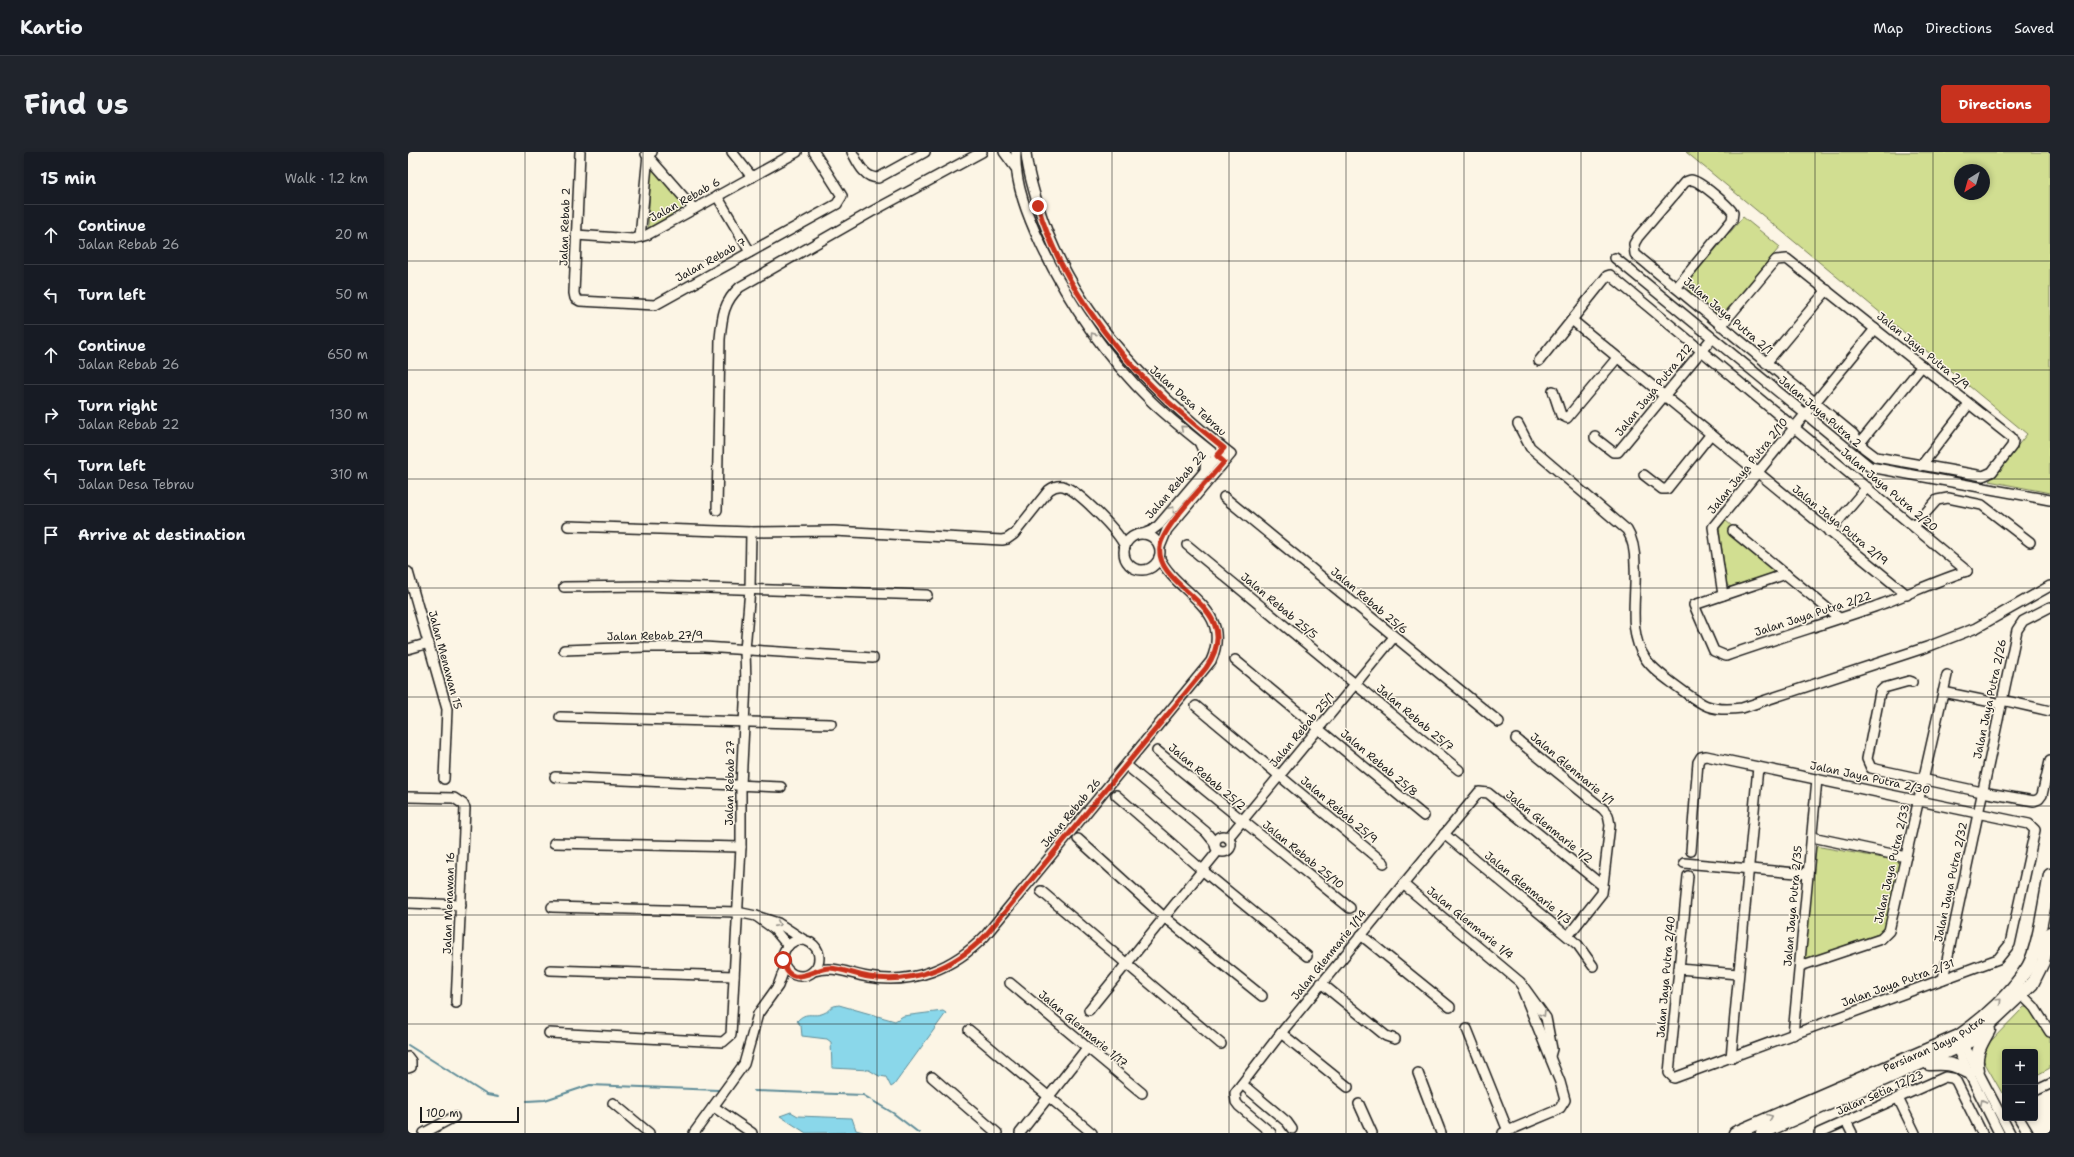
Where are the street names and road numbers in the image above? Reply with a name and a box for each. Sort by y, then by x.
street label: Jalan Rebab 6 [647,174,723,226]
street label: Jalan Rebab 2 [556,188,574,266]
street label: Jalan Rebab 7 [673,234,749,286]
street label: Jalan Jaya Putra 2/1 [1680,274,1776,358]
street label: Jalan Jaya Putra 2/9 [1874,309,1972,393]
street label: Jalan Jaya Putra 212 [1612,341,1696,439]
street label: Jalan Desa Tebrau [1146,363,1230,439]
street label: Jalan Jaya Putra 2 [1775,373,1865,451]
street label: Jalan Jaya Putra 2/10 [1705,415,1791,517]
street label: Jalan Jaya Putra 2/20 [1837,445,1941,535]
street label: Jalan Rebab 22 [1142,448,1210,522]
street label: Jalan Jaya Putra 2/19 [1789,482,1891,568]
street label: Jalan Rebab 25/6 [1327,564,1411,638]
street label: Jalan Rebab 25/5 [1238,570,1321,643]
street label: Jalan Jaya Putra 2/22 [1753,588,1873,640]
street label: Jalan Menawan 15 [425,609,465,711]
street label: Jalan Rebab 27/9 [607,628,703,644]
street label: Jalan Jaya Putra 2/26 [1970,638,2010,760]
street label: Jalan Rebab 25/7 [1373,681,1457,755]
street label: Jalan Rebab 25/1 [1266,689,1338,771]
street label: Jalan Rebab 25/8 [1337,726,1421,800]
street label: Jalan Glenmarie 1/1 [1527,730,1617,808]
street label: Jalan Rebab 27 [722,740,738,826]
street label: Jalan Rebab 25/2 [1165,740,1249,814]
street label: Jalan Jaya Putra 2/30 [1808,758,1932,798]
street label: Jalan Rebab 25/9 [1297,773,1381,847]
street label: Jalan Rebab 26 [1038,775,1104,851]
street label: Jalan Glenmarie 1/2 [1502,787,1596,867]
street label: Jalan Jaya Putra 2/33 [1871,803,1913,925]
street label: Jalan Rebab 25/10 [1259,817,1347,893]
street label: Jalan Jaya Putra 2/32 [1931,821,1971,943]
street label: Jalan Jaya Putra 2/35 [1780,845,1806,967]
street label: Jalan Glenmarie 1/3 [1481,848,1575,928]
street label: Jalan Menawan 16 [440,852,458,954]
street label: Jalan Glenmarie 1/4 [1423,883,1517,963]
street label: Jalan Glenmarie 1/14 [1288,906,1370,1003]
street label: Jalan Jaya Putra 2/40 [1653,915,1679,1039]
street label: Jalan Jaya Putra 2/31 [1839,956,1957,1010]
street label: Jalan Glenmarie 1/17 [1035,987,1131,1071]
street label: Persiaran Jaya Putra [1881,1012,1988,1075]
street label: Jalan Setia 12/23 [1834,1067,1926,1119]

